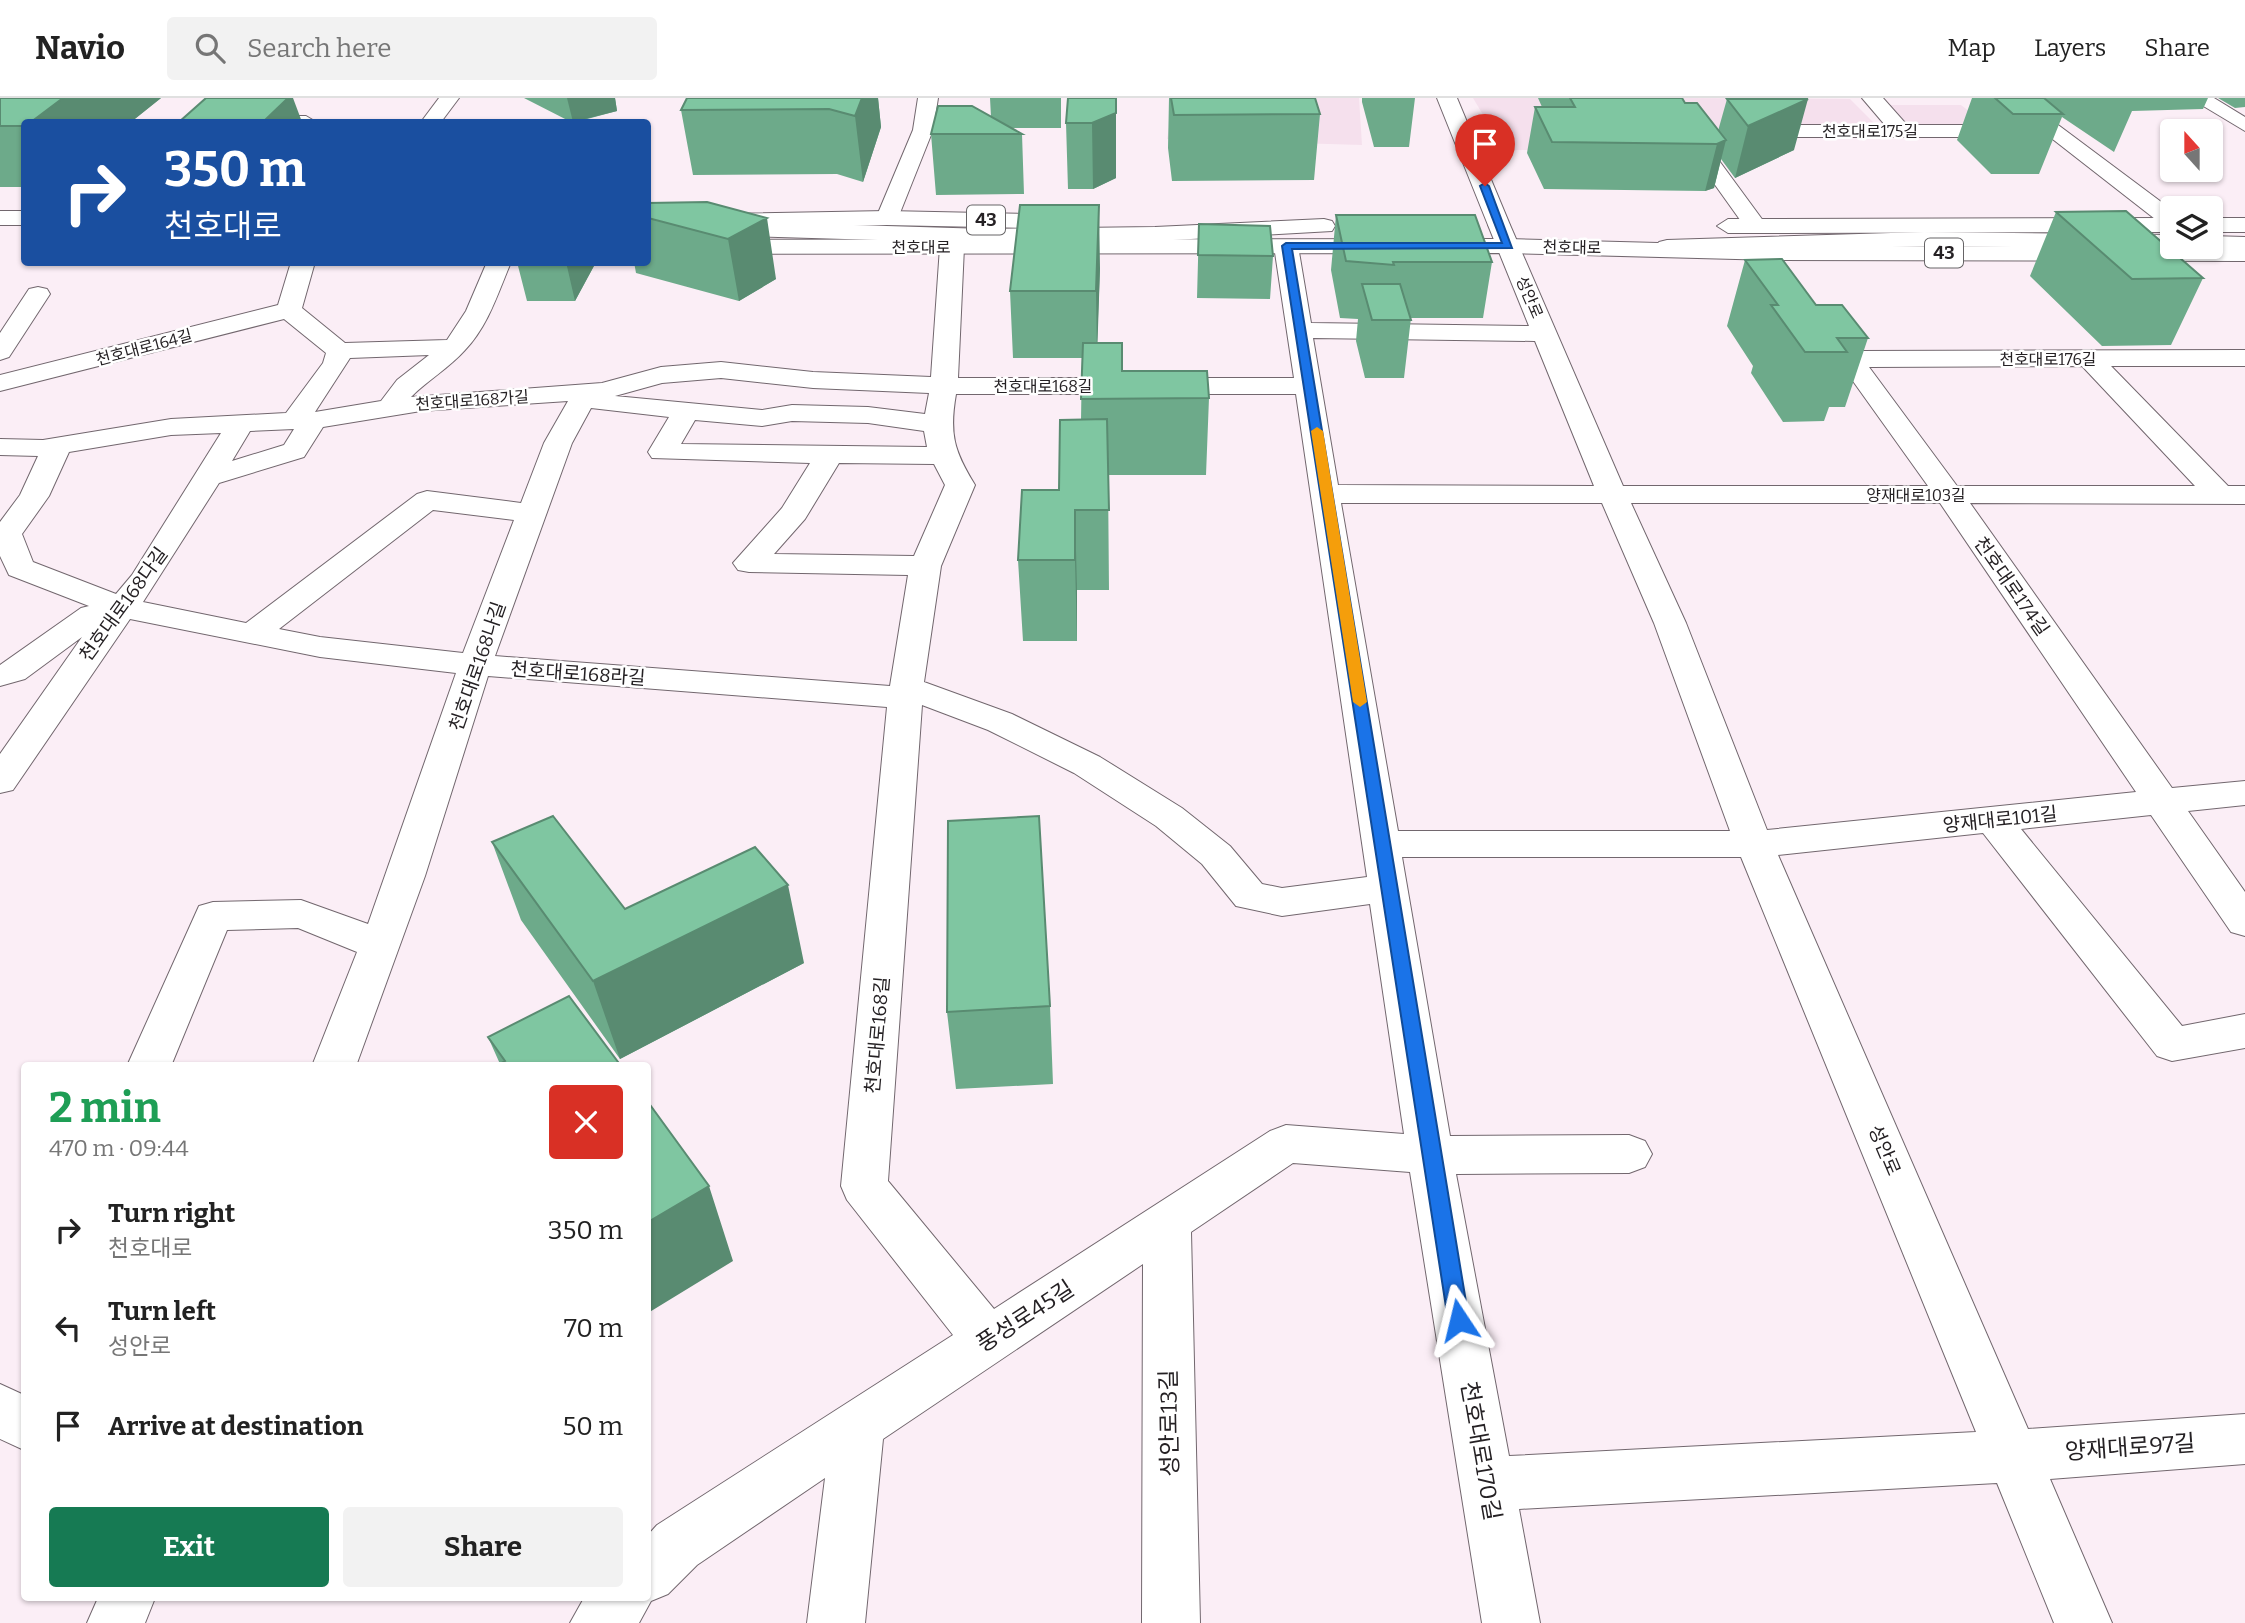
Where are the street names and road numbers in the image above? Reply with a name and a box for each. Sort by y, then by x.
street label: 천호대로175길 [1822,122,1918,141]
road number: 43 [967,205,1005,234]
street label: 천호대로 [1542,237,1602,258]
street label: 천호대로 [892,238,951,257]
road number: 43 [1925,238,1963,268]
street label: 성안로 [1512,273,1547,321]
street label: 천호대로164길 [94,326,194,369]
street label: 천호대로176길 [1999,350,2097,369]
street label: 천호대로168길 [993,377,1093,396]
street label: 천호대로168가길 [415,387,529,414]
street label: 양재대로103길 [1866,486,1966,505]
street label: 천호대로174길 [1969,532,2054,640]
street label: 천호대로168다길 [74,543,172,666]
street label: 천호대로168나길 [445,599,510,734]
street label: 천호대로168라길 [510,657,646,690]
street label: 양재대로101길 [1942,802,2058,837]
street label: 천호대로168길 [861,975,894,1095]
street label: 성안로 [1864,1122,1905,1179]
street label: 풍성로45길 [971,1274,1079,1358]
street label: 성안로13길 [1154,1369,1184,1477]
street label: 천호대로170길 [1455,1379,1507,1523]
street label: 양재대로97길 [2064,1428,2196,1466]

